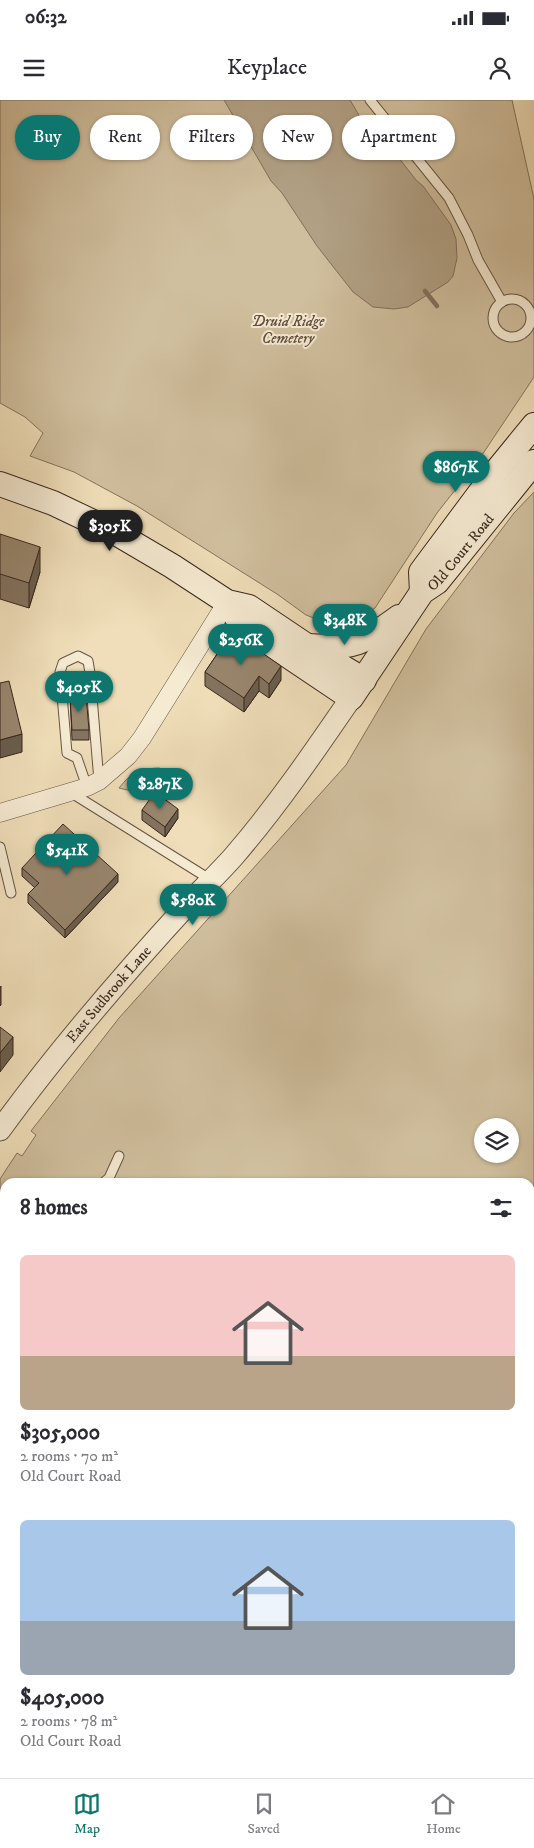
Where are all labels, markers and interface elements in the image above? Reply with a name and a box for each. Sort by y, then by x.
text: 06:32 [25,6,67,29]
icon: menu [20,54,48,82]
text: Keyplace [227,54,307,81]
icon: person [486,54,514,82]
chip: Buy [15,115,80,160]
chip: Rent [90,115,160,160]
chip: Filters [170,115,253,160]
chip: New [263,115,332,160]
chip: Apartment [342,115,455,160]
park label: Druid Ridge Cemetery [252,312,325,348]
pin: $867K [421,450,491,493]
text: $867K [434,457,478,477]
street label: Old Court Road [424,509,498,595]
pin: $305K [75,510,145,552]
text: $305K [89,516,131,536]
pin: $348K [310,604,380,646]
text: $348K [323,610,367,630]
pin: $256K [206,624,276,666]
text: $256K [219,630,263,650]
pin: $405K [44,670,114,713]
text: $405K [56,677,102,697]
pin: $287K [125,768,195,810]
text: $287K [138,774,182,794]
pin: $541K [32,834,102,876]
text: $541K [46,840,88,860]
pin: $580K [158,884,228,926]
text: $580K [171,890,215,910]
street label: East Sudbrook Lane [62,942,155,1046]
map controls [474,1118,519,1163]
button: layers [474,1118,519,1163]
icon: filters [487,1194,515,1222]
text: 8 homes [20,1195,88,1221]
icon: home [223,1288,313,1378]
text: $305,000 [20,1420,100,1446]
text: 2 rooms · 70 m² [20,1446,118,1466]
text: Old Court Road [20,1466,121,1486]
icon: home [223,1553,313,1643]
text: $405,000 [20,1685,104,1711]
text: 2 rooms · 78 m² [20,1711,117,1731]
text: Old Court Road [20,1731,121,1751]
tab: Map [73,1790,101,1838]
tab: Saved [248,1790,280,1838]
tab: Home [426,1790,461,1838]

